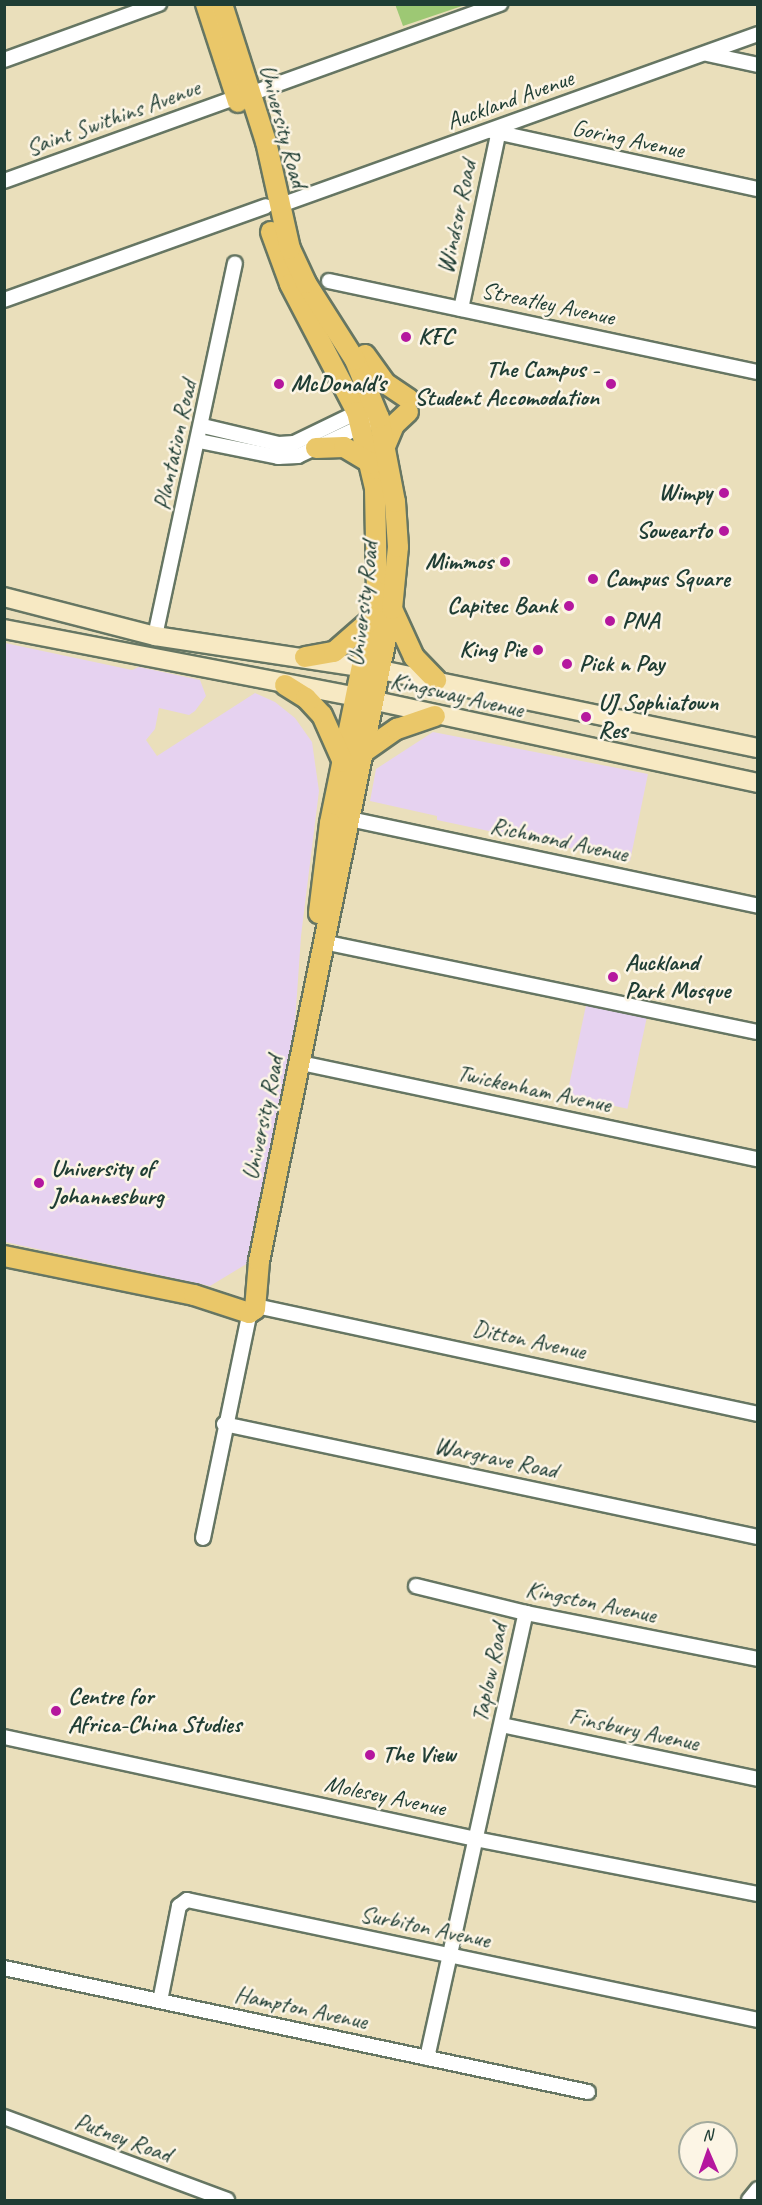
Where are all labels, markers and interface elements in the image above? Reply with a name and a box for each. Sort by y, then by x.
street label: University Road [253,61,313,191]
street label: Auckland Avenue [443,64,577,136]
street label: Saint Swithins Avenue [22,73,204,163]
street label: Goring Avenue [569,113,687,165]
street label: Windsor Road [431,158,483,276]
street label: Streatley Avenue [479,276,617,332]
place label: KFC [418,323,454,351]
marker: KFC [399,330,413,344]
place label: The Campus - Student Accomodation [415,356,599,412]
place label: McDonald's [291,370,386,398]
street label: Plantation Road [147,377,203,513]
marker: McDonald's [272,377,286,391]
marker: The Campus - Student Accomodation [604,377,618,391]
place label: Wimpy [658,479,712,507]
marker: Wimpy [717,486,731,500]
place label: Sowearto [636,517,712,545]
marker: Sowearto [717,524,731,538]
street label: University Road [341,540,385,668]
place label: Mimmos [425,548,493,576]
marker: Mimmos [498,555,512,569]
place label: Campus Square [605,565,729,593]
marker: Campus Square [586,572,600,586]
place label: Capitec Bank [447,592,557,620]
marker: Capitec Bank [562,599,576,613]
place label: PNA [622,607,659,635]
marker: PNA [603,614,617,628]
place label: King Pie [459,636,526,664]
marker: King Pie [531,643,545,657]
place label: Pick n Pay [579,650,664,678]
marker: Pick n Pay [560,657,574,671]
street label: Kingsway Avenue [388,666,526,724]
place label: UJ Sophiatown Res [598,689,718,745]
marker: UJ Sophiatown Res [579,710,593,724]
street label: Richmond Avenue [488,811,630,869]
place label: Auckland Park Mosque [625,949,730,1005]
marker: Auckland Park Mosque [606,970,620,984]
street label: University Road [236,1053,290,1183]
street label: Twickenham Avenue [454,1059,614,1119]
place label: University of Johannesburg [51,1155,164,1211]
marker: University of Johannesburg [32,1176,46,1190]
street label: Ditton Avenue [470,1314,588,1366]
street label: Wargrave Road [432,1431,560,1485]
street label: Kingston Avenue [523,1574,659,1630]
street label: Taplow Road [466,1621,514,1725]
place label: Centre for Africa-China Studies [68,1683,242,1739]
street label: Finsbury Avenue [567,1702,701,1758]
marker: Centre for Africa-China Studies [49,1704,63,1718]
place label: The View [382,1741,456,1769]
marker: The View [363,1748,377,1762]
street label: Molesey Avenue [322,1769,448,1823]
street label: Surbiton Avenue [358,1899,492,1955]
street label: Hampton Avenue [232,1980,370,2036]
street label: Putney Road [71,2107,175,2169]
north arrow [678,2121,738,2181]
text: N [702,2125,713,2145]

